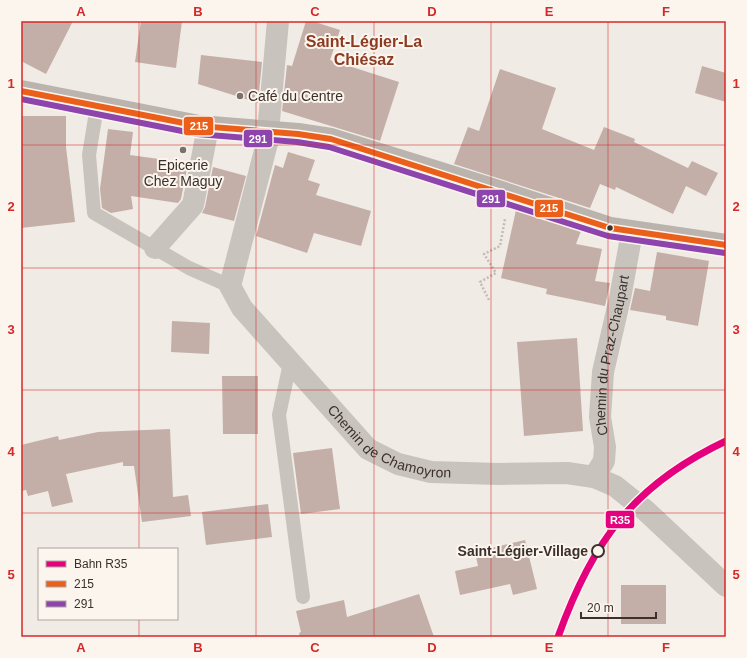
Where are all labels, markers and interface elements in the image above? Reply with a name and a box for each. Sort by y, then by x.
text: A [76,4,86,19]
text: B [193,4,203,19]
text: C [310,4,320,19]
text: D [427,4,437,19]
text: E [545,4,554,19]
text: F [662,4,670,19]
district label: Saint-Légier-La Chiésaz [306,33,422,68]
text: 1 [7,76,15,91]
text: 1 [732,76,740,91]
place label: Café du Centre [248,88,343,104]
marker: Café du Centre [235,91,245,101]
line badge: 215 [183,116,214,136]
text: 215 [190,120,208,132]
line badge: 291 [243,129,273,148]
text: 291 [249,133,267,145]
marker: Epicerie Chez Maguy [178,145,188,155]
place label: Epicerie Chez Maguy [144,157,222,189]
line badge: 291 [476,189,506,208]
text: 291 [482,193,500,205]
text: 2 [7,199,15,214]
line badge: 215 [534,199,564,218]
text: 2 [732,199,740,214]
text: 215 [540,202,558,214]
unlabelled marker [605,223,615,233]
street label: Chemin du Praz-Chaupart [592,274,632,437]
text: 3 [7,322,15,337]
text: 3 [732,322,740,337]
street label: Chemin de Chamoyron [324,402,451,481]
text: 4 [7,444,15,459]
text: 4 [732,444,740,459]
line badge: R35 [605,510,635,529]
text: R35 [610,514,630,526]
place label: Saint-Légier-Village [458,543,588,559]
marker: Saint-Légier-Village [591,544,605,558]
legend [38,548,178,620]
text: Bahn R35 [74,557,128,571]
text: 5 [7,567,15,582]
text: 5 [732,567,740,582]
text: 215 [74,577,94,591]
scale bar [581,594,656,620]
text: 291 [74,597,94,611]
text: 20 m [587,601,614,615]
text: A [76,640,86,655]
text: B [193,640,203,655]
text: C [310,640,320,655]
text: D [427,640,437,655]
text: E [545,640,554,655]
text: F [662,640,670,655]

